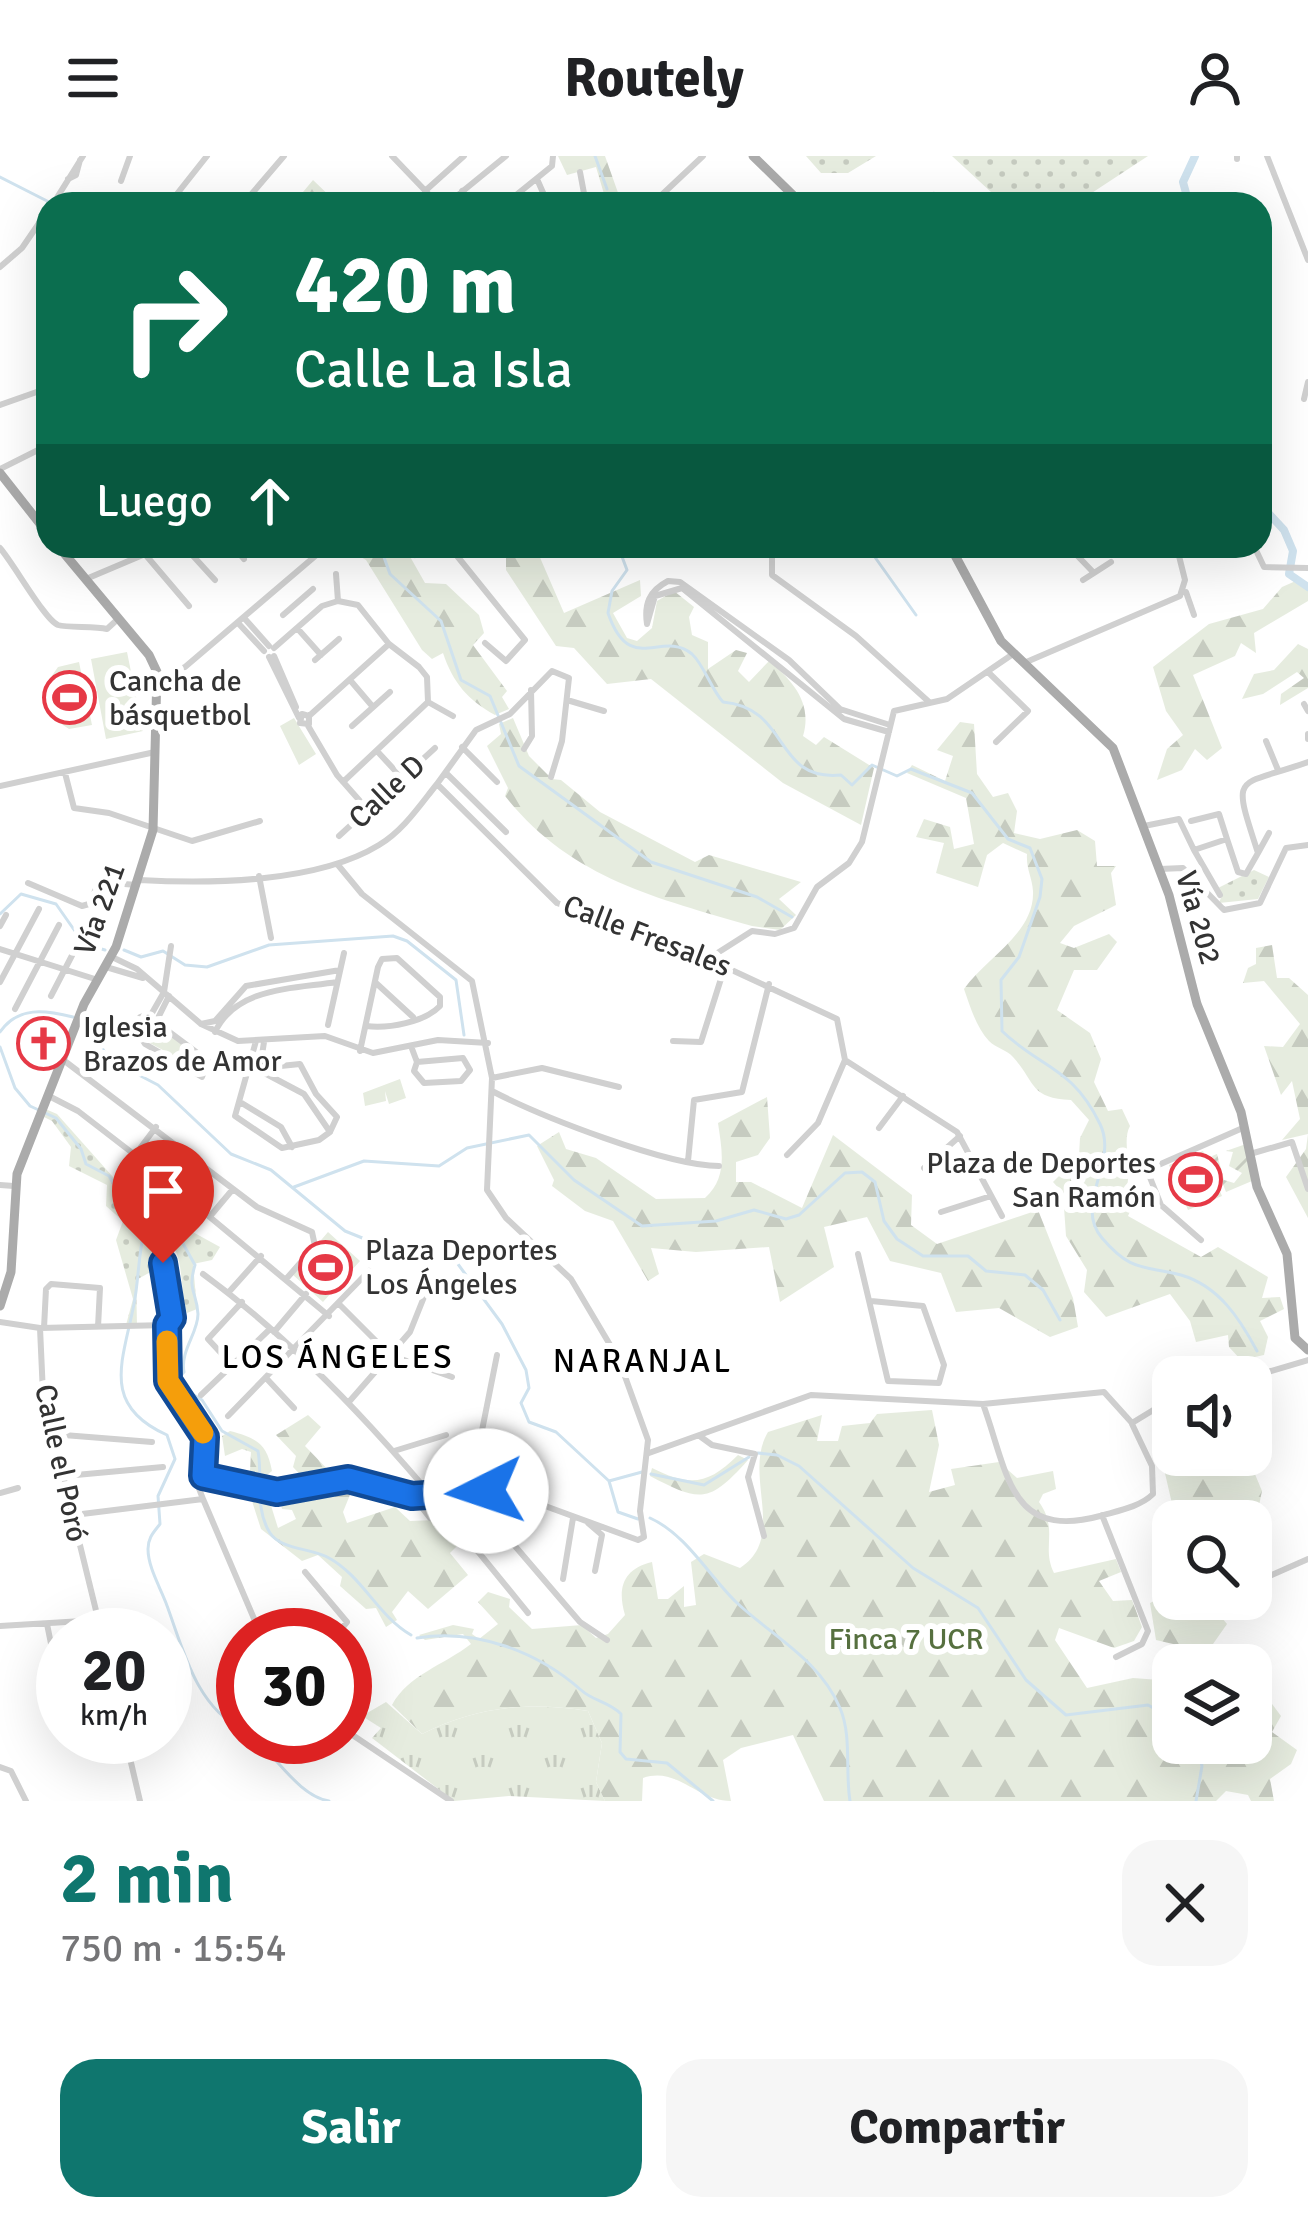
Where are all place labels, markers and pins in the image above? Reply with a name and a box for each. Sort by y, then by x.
place label: Cancha de básquetbol [109,663,251,734]
sports icon: Cancha de básquetbol [42,670,98,726]
place label: Iglesia Brazos de Amor [83,1009,281,1080]
church icon: Iglesia Brazos de Amor [16,1016,72,1072]
pin [112,1140,214,1263]
place label: Plaza de Deportes San Ramón [926,1145,1156,1216]
sports icon: Plaza de Deportes San Ramón [1167,1152,1223,1208]
place label: Plaza Deportes Los Ángeles [365,1232,557,1303]
sports icon: Plaza Deportes Los Ángeles [298,1239,354,1295]

